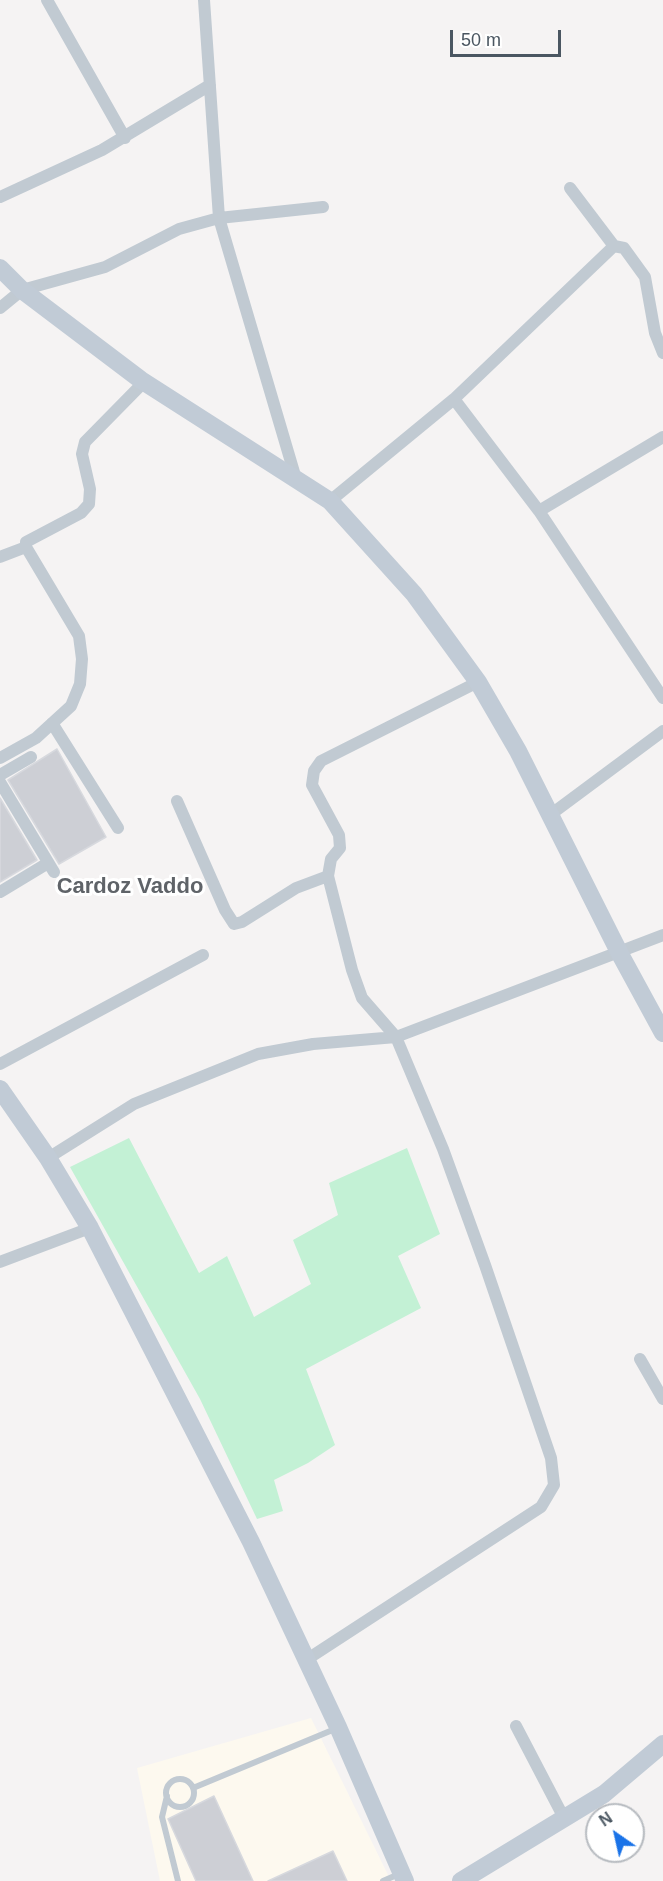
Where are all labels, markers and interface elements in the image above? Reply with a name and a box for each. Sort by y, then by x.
scale bar [453,18,564,56]
text: 50 m [461,30,501,50]
district label: Cardoz Vaddo [57,874,203,900]
north arrow [585,1803,645,1863]
text: N [596,1809,615,1830]

